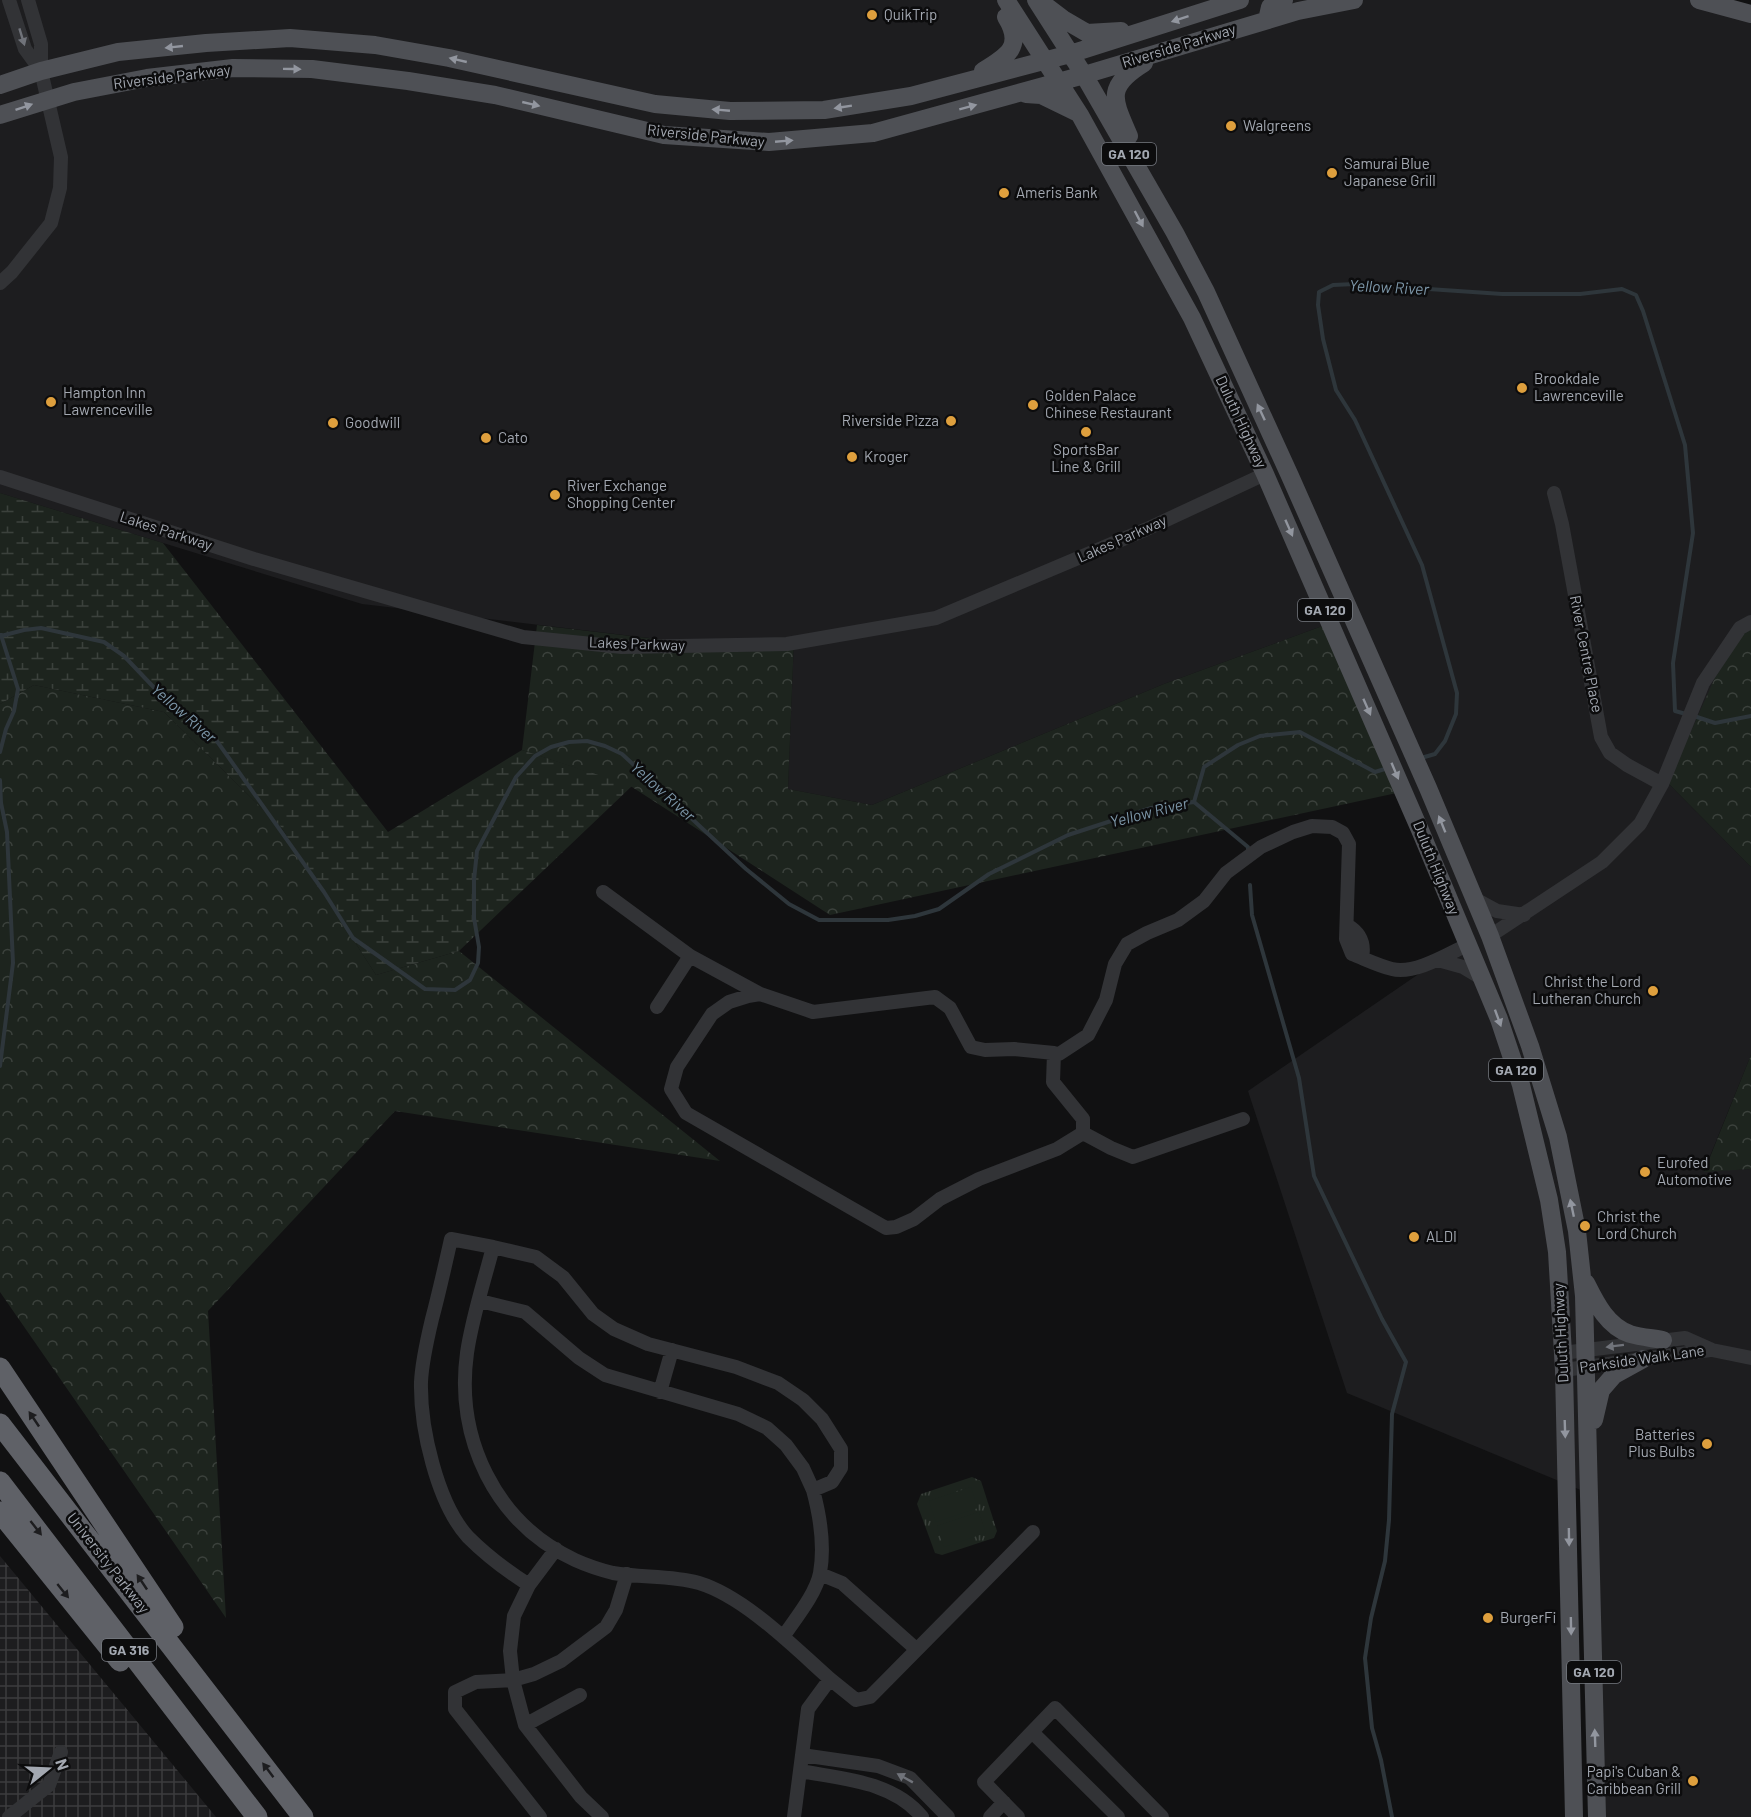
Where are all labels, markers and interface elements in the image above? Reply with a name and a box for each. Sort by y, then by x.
place label: QuikTrip [884,5,937,23]
marker: QuikTrip [865,8,879,22]
one-way arrow [1171,15,1189,24]
street label: Riverside Parkway [1120,19,1238,71]
one-way arrow [18,28,27,46]
one-way arrow [164,42,183,52]
one-way arrow [449,55,468,64]
street label: Riverside Parkway [112,60,232,92]
one-way arrow [282,64,301,74]
one-way arrow [522,100,541,109]
one-way arrow [15,102,33,111]
one-way arrow [834,102,853,111]
one-way arrow [959,102,977,111]
one-way arrow [711,105,730,115]
place label: Walgreens [1243,116,1311,134]
marker: Walgreens [1224,119,1238,133]
street label: Riverside Parkway [646,120,766,150]
one-way arrow [775,136,794,146]
road number: GA 120 [1102,143,1156,165]
place label: Samurai Blue Japanese Grill [1344,154,1436,189]
marker: Samurai Blue Japanese Grill [1325,166,1339,180]
place label: Ameris Bank [1016,183,1098,201]
marker: Ameris Bank [997,186,1011,200]
one-way arrow [1134,211,1144,228]
water label: Yellow River [1349,275,1431,298]
place label: Brookdale Lawrenceville [1534,369,1624,404]
street label: Duluth Highway [1213,373,1271,471]
marker: Brookdale Lawrenceville [1515,381,1529,395]
place label: Hampton Inn Lawrenceville [63,383,153,418]
place label: Golden Palace Chinese Restaurant [1045,386,1172,421]
marker: Hampton Inn Lawrenceville [44,395,58,409]
marker: Golden Palace Chinese Restaurant [1026,398,1040,412]
one-way arrow [1256,403,1266,421]
place label: Riverside Pizza [842,411,939,429]
place label: Goodwill [345,413,400,431]
marker: Riverside Pizza [944,414,958,428]
marker: Goodwill [326,416,340,430]
marker: SportsBar Line & Grill [1079,425,1093,439]
place label: Cato [498,428,528,446]
marker: Cato [479,431,493,445]
place label: SportsBar Line & Grill [1051,440,1121,475]
place label: Kroger [864,447,909,465]
marker: Kroger [845,450,859,464]
place label: River Exchange Shopping Center [567,476,676,511]
marker: River Exchange Shopping Center [548,488,562,502]
street label: Lakes Parkway [118,507,215,553]
street label: Lakes Parkway [1074,510,1169,566]
one-way arrow [1284,519,1294,537]
street label: River Centre Place [1567,594,1607,714]
road number: GA 120 [1298,599,1352,621]
street label: Lakes Parkway [589,632,685,654]
water label: Yellow River [148,679,222,747]
one-way arrow [1362,698,1371,715]
water label: Yellow River [627,757,700,825]
one-way arrow [1390,762,1400,780]
water label: Yellow River [1108,792,1191,830]
one-way arrow [1437,815,1447,833]
street label: Duluth Highway [1410,818,1464,917]
place label: Christ the Lord Lutheran Church [1532,972,1641,1007]
marker: Christ the Lord Lutheran Church [1646,984,1660,998]
one-way arrow [1494,1009,1503,1027]
road number: GA 120 [1489,1059,1543,1081]
place label: Eurofed Automotive [1657,1153,1732,1188]
marker: Eurofed Automotive [1638,1165,1652,1179]
one-way arrow [1567,1198,1576,1217]
place label: Christ the Lord Church [1597,1207,1677,1242]
marker: Christ the Lord Church [1578,1219,1592,1233]
place label: ALDI [1426,1227,1457,1245]
marker: ALDI [1407,1230,1421,1244]
street label: Duluth Highway [1548,1283,1572,1383]
street label: Parkside Walk Lane [1578,1340,1705,1376]
one-way arrow [1605,1341,1624,1351]
one-way arrow [28,1412,40,1428]
one-way arrow [1561,1419,1570,1438]
place label: Batteries Plus Bulbs [1628,1425,1695,1460]
marker: Batteries Plus Bulbs [1700,1437,1714,1451]
street label: University Parkway [64,1508,154,1616]
one-way arrow [29,1521,41,1536]
one-way arrow [1564,1527,1573,1546]
one-way arrow [136,1574,148,1590]
one-way arrow [56,1583,69,1598]
place label: BurgerFi [1500,1608,1556,1626]
marker: BurgerFi [1481,1611,1495,1625]
one-way arrow [1566,1617,1575,1636]
road number: GA 316 [102,1639,156,1661]
road number: GA 120 [1567,1661,1621,1683]
one-way arrow [1591,1728,1600,1747]
north arrow [18,1739,78,1799]
text: N [52,1756,73,1772]
place label: Papi's Cuban & Caribbean Grill [1587,1762,1681,1797]
one-way arrow [262,1763,274,1778]
one-way arrow [896,1773,913,1783]
marker: Papi's Cuban & Caribbean Grill [1686,1774,1700,1788]

